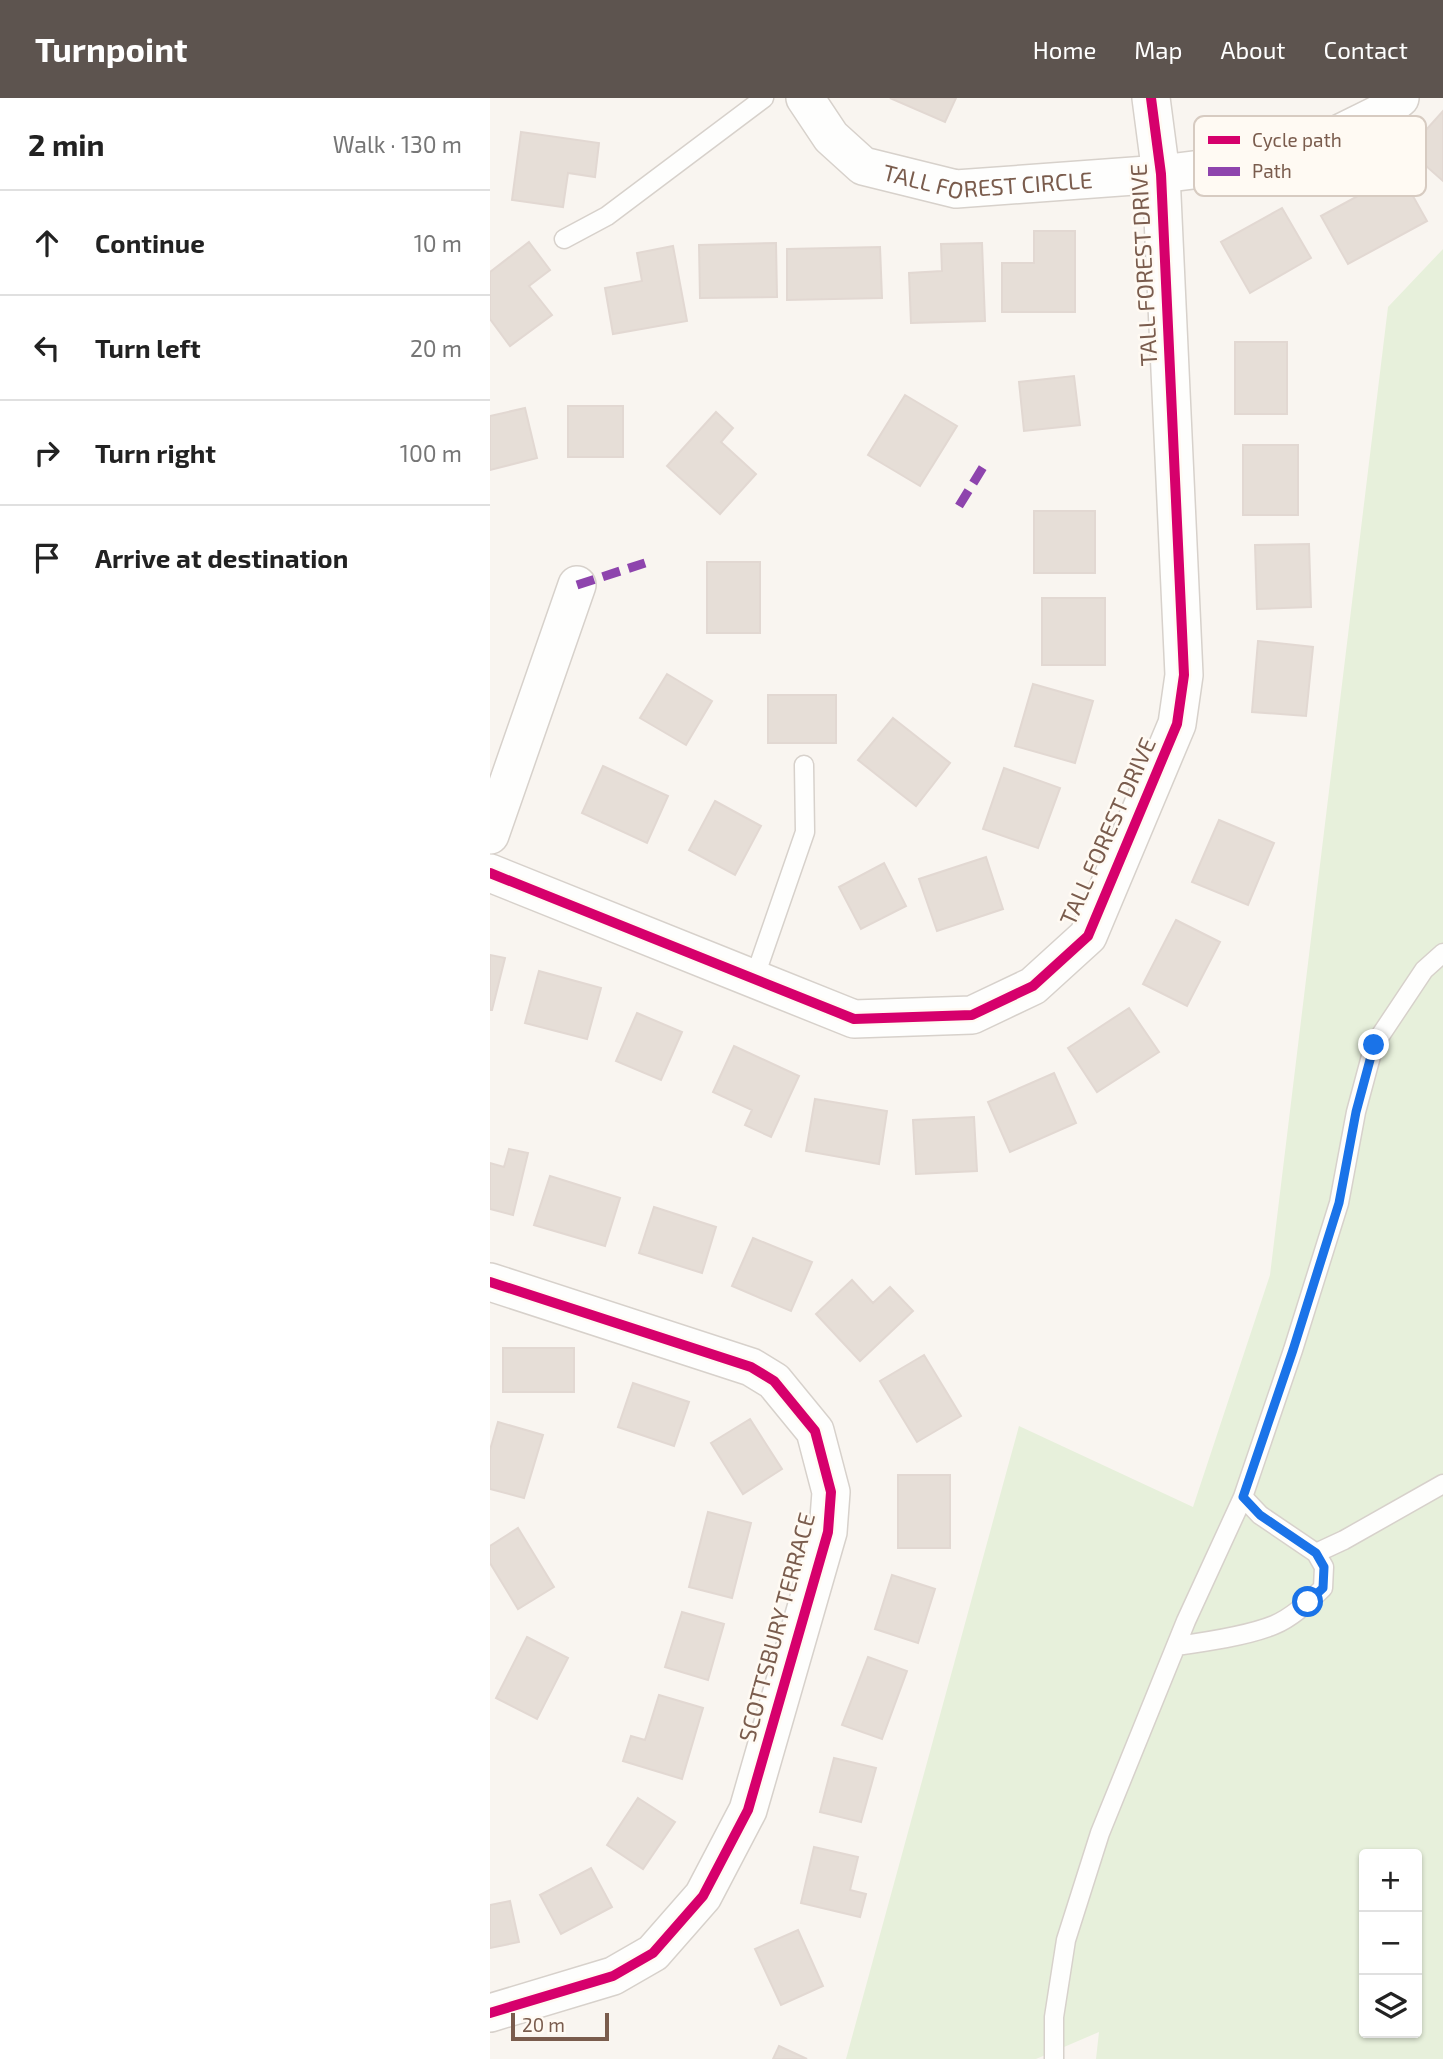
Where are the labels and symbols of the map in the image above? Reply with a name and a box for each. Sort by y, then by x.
legend [1194,116,1426,196]
text: Cycle path [1252,128,1342,151]
street label: TALL FOREST CIRCLE [880,158,1094,204]
text: Path [1252,159,1292,182]
street label: TALL FOREST DRIVE [1124,163,1162,367]
street label: TALL FOREST DRIVE [1053,733,1161,929]
route end [1358,1029,1389,1060]
street label: SCOTTSBURY TERRACE [732,1509,820,1745]
route start [1292,1586,1323,1617]
scale bar [511,2010,609,2042]

